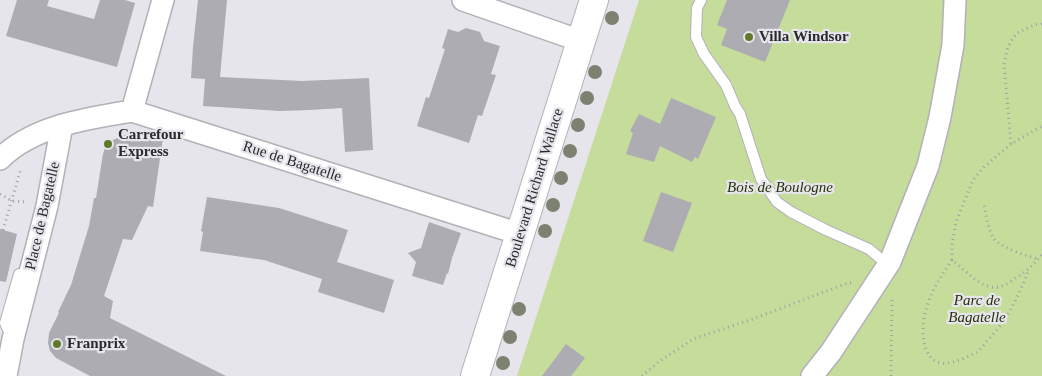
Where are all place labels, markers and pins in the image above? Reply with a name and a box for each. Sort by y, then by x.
place label: Villa Windsor [759,28,849,46]
marker: Villa Windsor [743,31,755,43]
place label: Carrefour Express [118,126,184,161]
marker: Carrefour Express [102,138,114,150]
place label: Franprix [67,335,125,353]
marker: Franprix [51,338,63,350]

